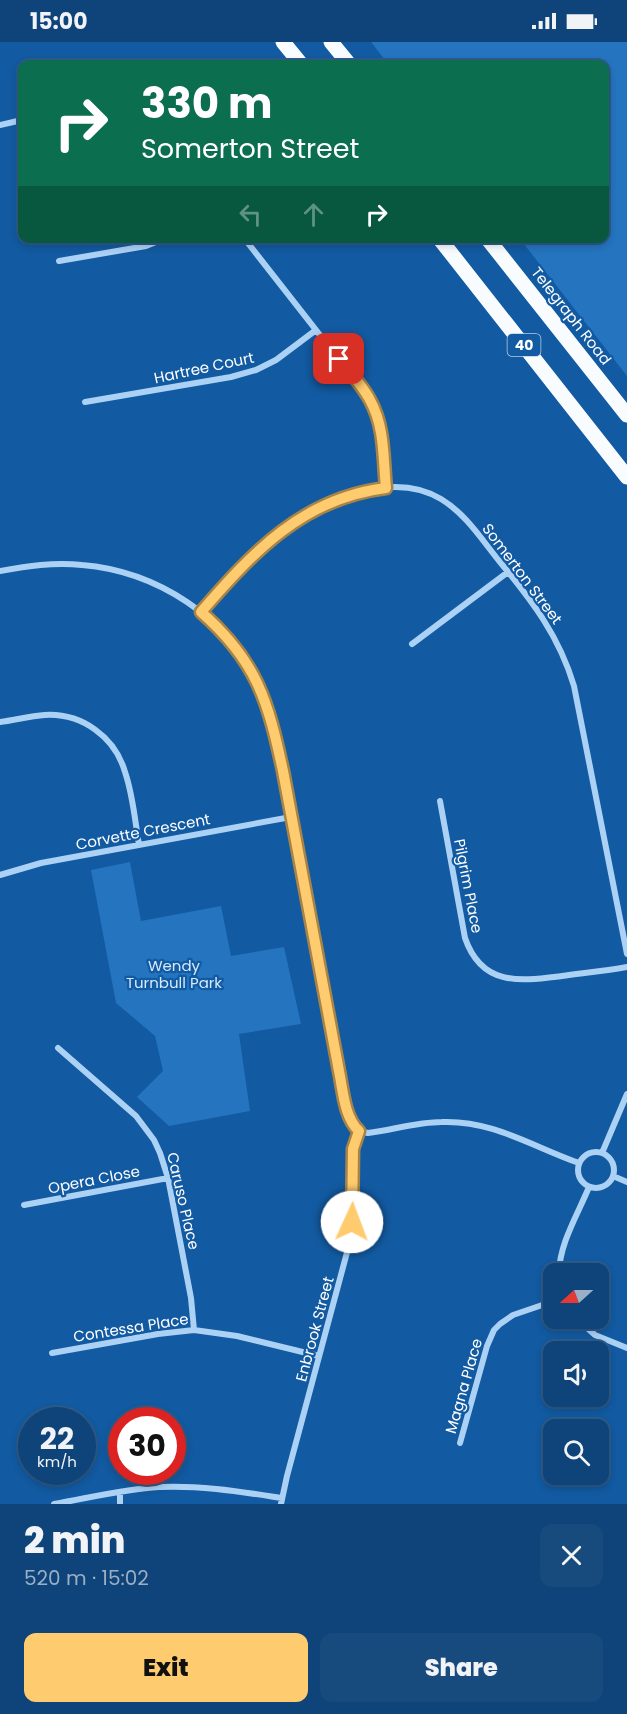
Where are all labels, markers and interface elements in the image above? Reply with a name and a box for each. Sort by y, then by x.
text: 15:00 [30,6,88,37]
text: 330 m [141,74,273,133]
icon: right [42,84,120,162]
text: Somerton Street [141,130,359,167]
icon: left [234,198,267,231]
icon: ahead [297,198,330,231]
icon: right [360,198,393,231]
street label: Telegraph Road [526,262,616,369]
pin [313,333,364,384]
road number: 40 [508,334,540,356]
icon: arrive [322,342,355,375]
street label: Hartree Court [152,347,256,388]
street label: Somerton Street [478,519,567,628]
street label: Corvette Crescent [74,808,212,855]
street label: Pilgrim Place [449,837,488,935]
park label: Wendy Turnbull Park [126,955,222,993]
street label: Caruso Place [162,1150,205,1252]
street label: Opera Close [46,1160,142,1199]
position arrow [320,1190,384,1254]
north arrow [543,1263,609,1329]
map controls [543,1263,609,1485]
street label: Enbrook Street [290,1274,339,1384]
street label: Contessa Place [72,1308,190,1347]
street label: Magna Place [440,1336,487,1436]
button: sound [543,1341,609,1407]
speed limit sign: 30 [108,1407,186,1485]
text: 22 [40,1417,74,1460]
button: search [543,1419,609,1485]
text: km/h [37,1451,77,1472]
text: 2 min [24,1515,126,1566]
button: close [540,1524,603,1587]
text: 520 m · 15:02 [24,1564,149,1592]
button: Exit [24,1633,308,1702]
button: Share [320,1633,603,1702]

